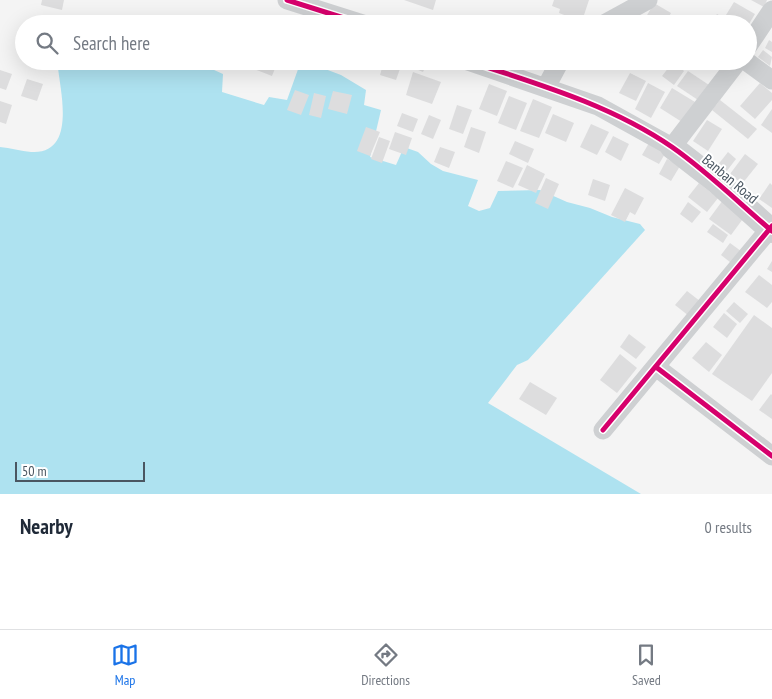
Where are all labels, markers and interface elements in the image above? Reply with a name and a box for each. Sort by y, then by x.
search box [15,15,757,70]
icon: search [33,29,61,57]
text: Search here [73,31,150,55]
street label: Banban Road [698,150,762,208]
scale bar [15,459,145,482]
text: 50 m [22,462,47,480]
text: Nearby [20,513,73,540]
text: 0 results [705,517,752,537]
tab: Map [111,641,139,689]
tab: Directions [361,641,410,689]
tab: Saved [632,641,661,689]

